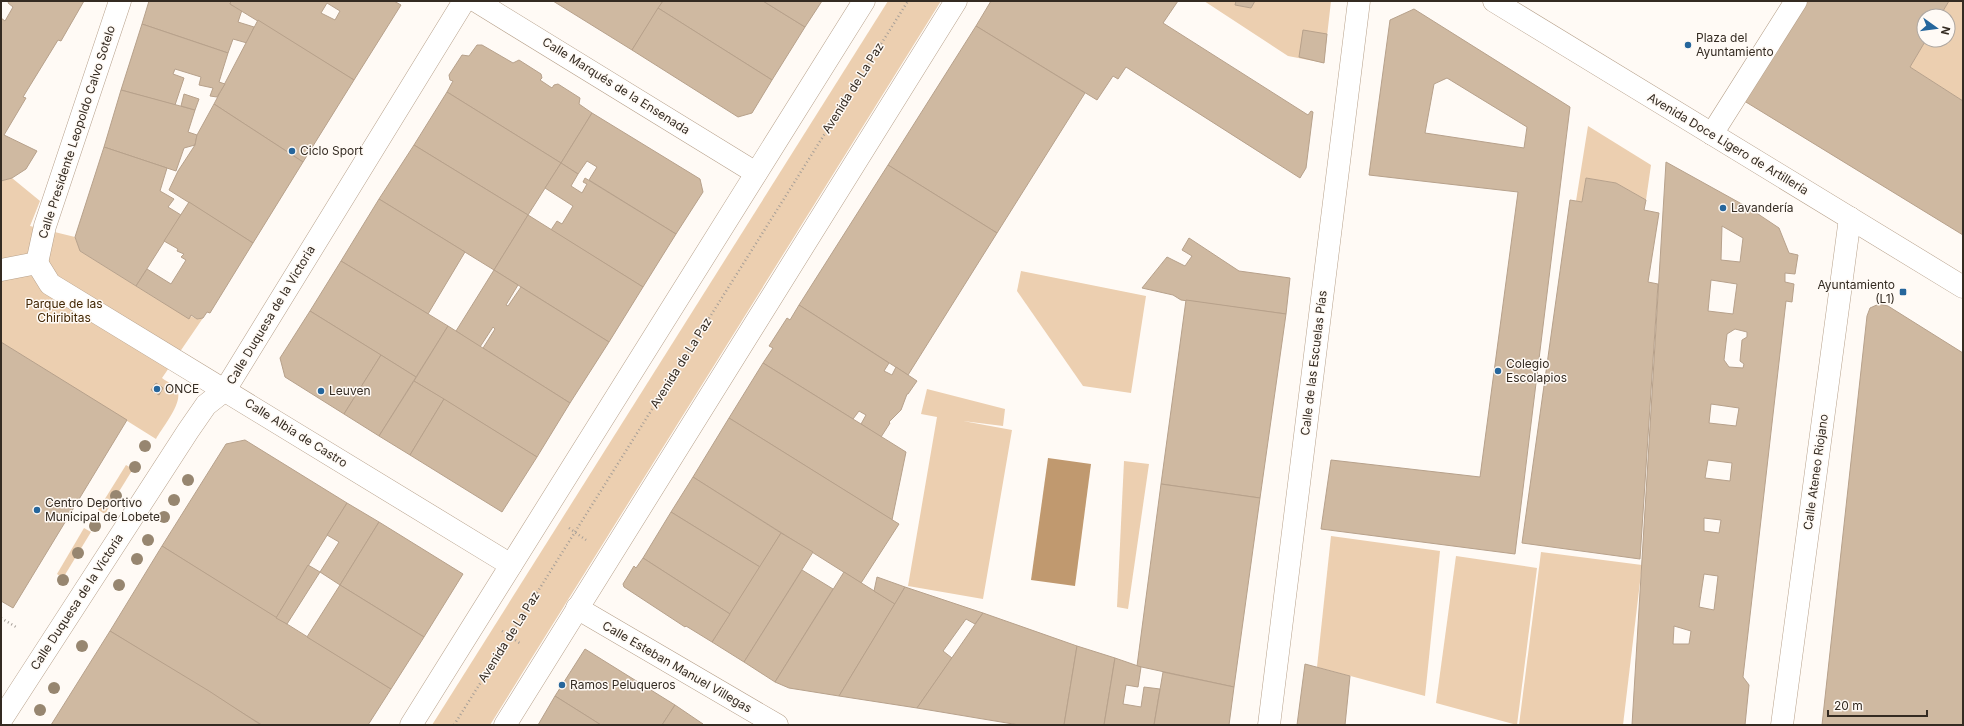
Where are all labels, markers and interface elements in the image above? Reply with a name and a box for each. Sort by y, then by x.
north arrow [1916,8,1956,48]
street label: Calle Presidente Leopoldo Calvo Sotelo [35,23,118,240]
text: N [1938,25,1954,36]
place label: Plaza del Ayuntamiento [1696,30,1774,59]
street label: Calle Marqués de la Ensenada [540,34,693,137]
street label: Avenida de La Paz [819,40,887,136]
marker: Plaza del Ayuntamiento [1683,40,1693,50]
street label: Avenida Doce Ligero de Artillería [1645,89,1811,198]
place label: Ciclo Sport [300,143,363,158]
marker: Ciclo Sport [287,146,297,156]
place label: Lavandería [1731,200,1794,215]
marker: Lavandería [1718,203,1728,213]
street label: Calle Duquesa de la Victoria [223,243,318,387]
place label: Ayuntamiento (L1) [1817,277,1895,306]
marker: Ayuntamiento (L1) [1898,287,1908,297]
street label: Calle de las Escuelas Pías [1297,289,1330,436]
park label: Parque de las Chiribitas [25,296,103,325]
street label: Avenida de La Paz [647,315,715,411]
place label: Colegio Escolapios [1506,356,1567,385]
marker: Colegio Escolapios [1493,366,1503,376]
place label: ONCE [165,381,199,396]
place label: Leuven [329,383,370,398]
marker: ONCE [152,384,162,394]
marker: Leuven [316,386,326,396]
street label: Calle Albia de Castro [242,395,350,470]
street label: Calle Ateneo Riojano [1800,413,1831,531]
place label: Centro Deportivo Municipal de Lobete [45,495,160,524]
marker: Centro Deportivo Municipal de Lobete [32,505,42,515]
street label: Calle Duquesa de la Victoria [27,531,126,673]
street label: Avenida de La Paz [475,589,543,685]
street label: Calle Esteban Manuel Villegas [600,618,755,716]
place label: Ramos Peluqueros [570,677,676,692]
marker: Ramos Peluqueros [557,680,567,690]
scale bar [1828,692,1927,718]
text: 20 m [1834,698,1863,713]

